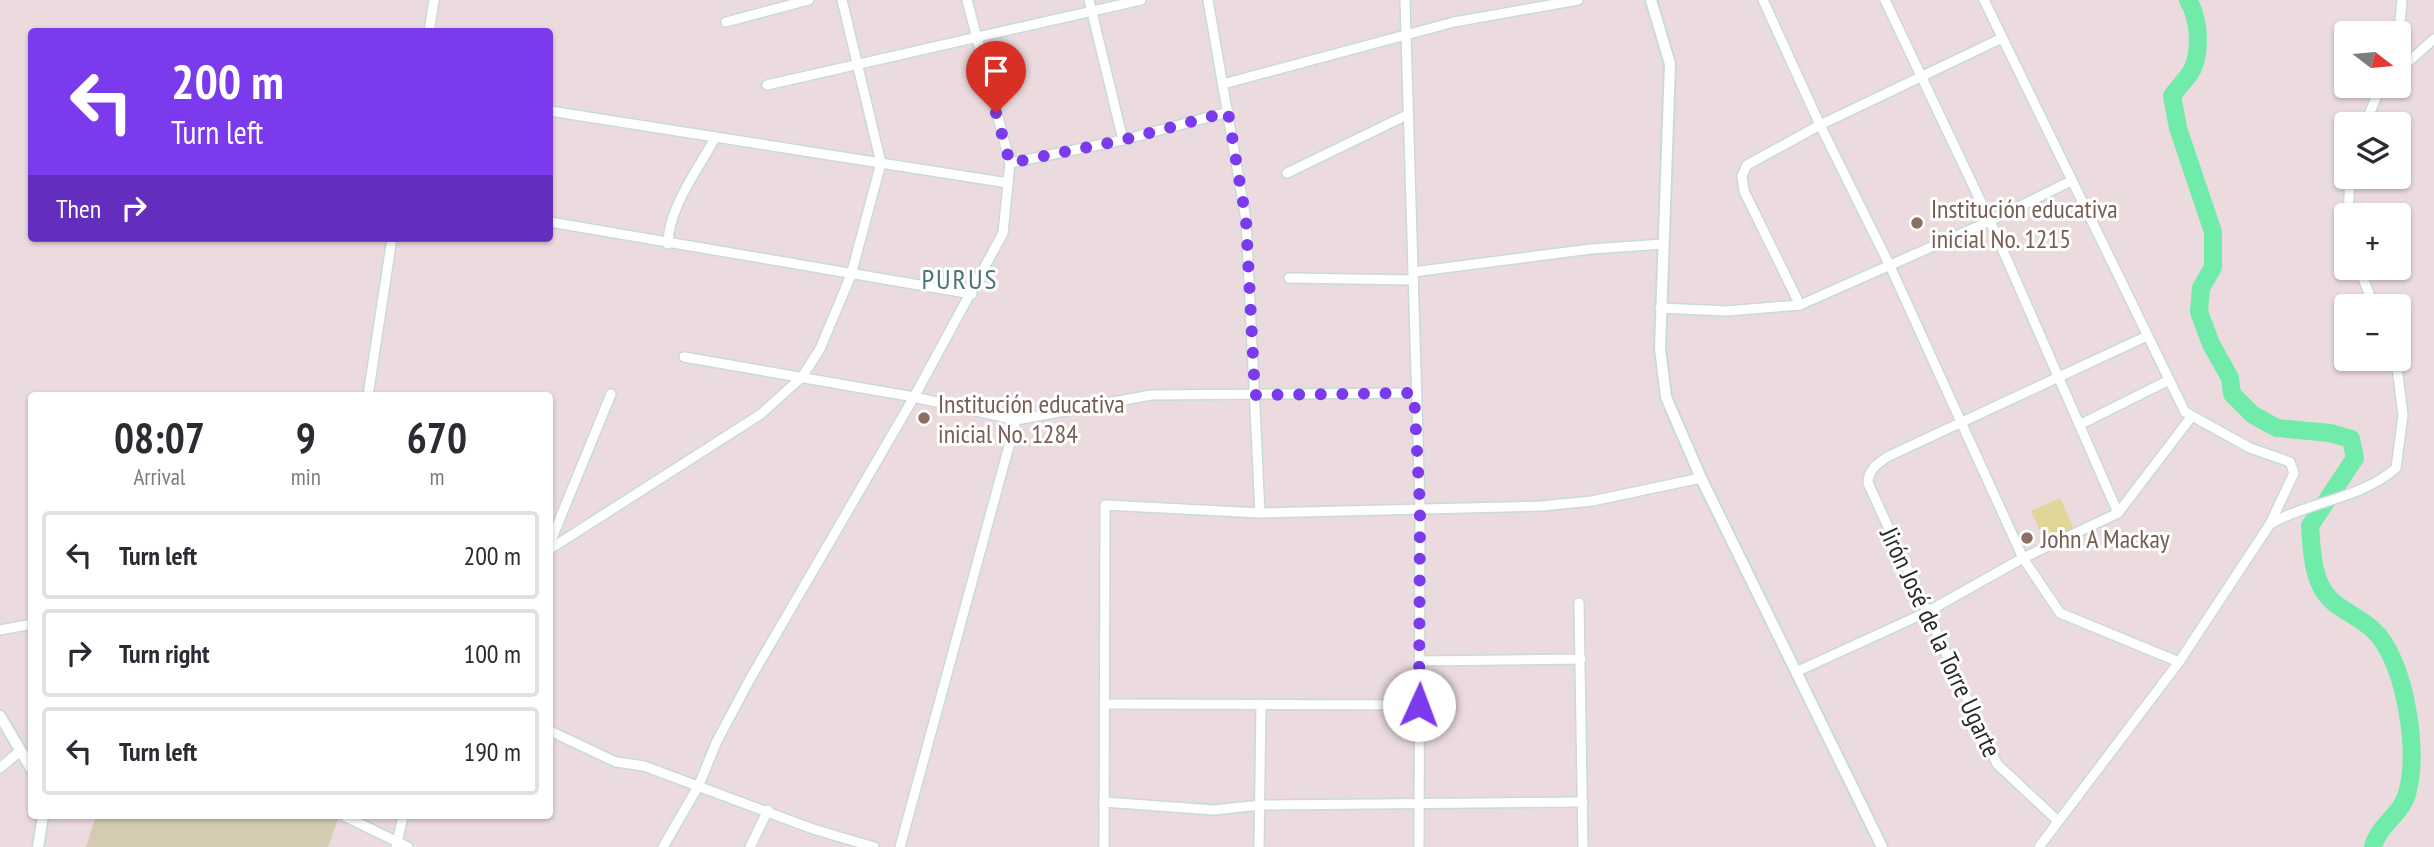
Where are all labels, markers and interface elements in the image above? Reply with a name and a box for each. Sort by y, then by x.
north arrow [2334,21,2412,98]
map controls [2334,21,2411,371]
pin [966,41,1026,113]
text: 200 m [171,49,284,113]
icon: arrive [977,52,1015,90]
icon: left [56,56,147,147]
text: Turn left [171,111,263,153]
button: layers [2334,112,2411,189]
icon: right [115,189,153,227]
text: Then [56,192,101,225]
place label: Institución educativa inicial No. 1215 [1931,192,2118,255]
button: + [2334,203,2411,280]
marker: Institución educativa inicial No. 1215 [1909,215,1925,231]
district label: PURUS [921,260,999,297]
button: − [2334,294,2411,371]
place label: Institución educativa inicial No. 1284 [938,387,1125,450]
text: 08:07 [114,410,205,465]
text: 9 [296,410,316,465]
text: 670 [407,410,467,465]
marker: Institución educativa inicial No. 1284 [916,410,932,426]
text: Arrival [133,462,185,491]
text: min [291,462,321,491]
text: m [429,462,444,491]
street label: Jirón José de la Torre Ugarte [1873,521,2009,762]
place label: John A Mackay [2040,522,2170,555]
marker: John A Mackay [2019,530,2035,546]
icon: left [60,536,98,574]
text: Turn left [119,539,197,572]
text: 200 m [463,539,521,572]
icon: right [60,634,98,672]
text: Turn right [119,637,210,670]
text: 100 m [463,637,521,670]
position arrow [1382,668,1456,742]
icon: left [60,732,98,770]
text: Turn left [119,735,197,768]
text: 190 m [463,735,521,768]

